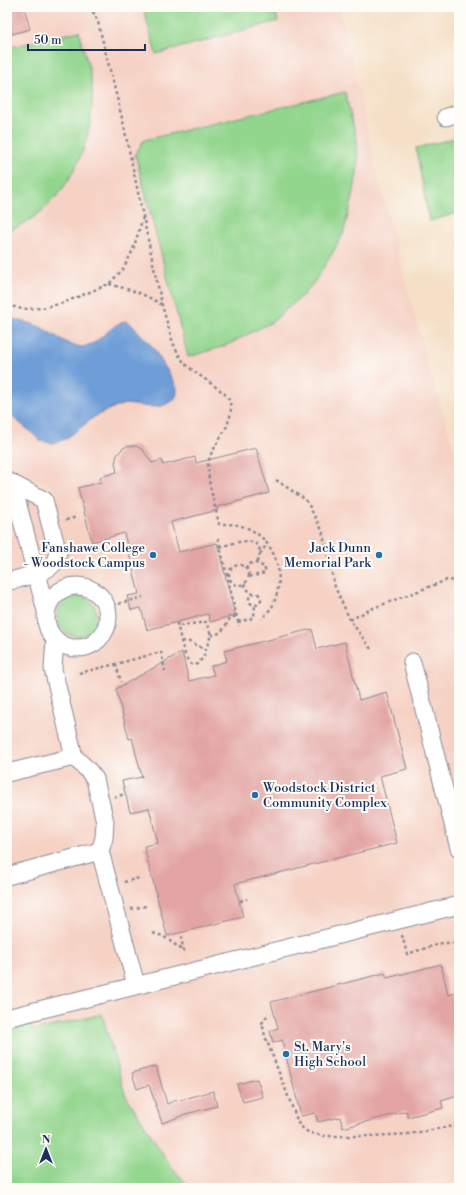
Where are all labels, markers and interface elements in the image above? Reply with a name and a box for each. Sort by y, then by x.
scale bar [28,26,145,52]
text: 50 m [34,33,62,48]
place label: Fanshawe College - Woodstock Campus [23,540,145,571]
place label: Jack Dunn Memorial Park [284,540,372,571]
marker: Fanshawe College - Woodstock Campus [148,550,158,560]
marker: Jack Dunn Memorial Park [374,550,384,560]
place label: Woodstock District Community Complex [262,780,387,811]
marker: Woodstock District Community Complex [250,790,260,800]
place label: St. Mary's High School [294,1039,366,1070]
marker: St. Mary's High School [281,1049,291,1059]
north arrow [26,1129,66,1169]
text: N [42,1133,51,1147]

